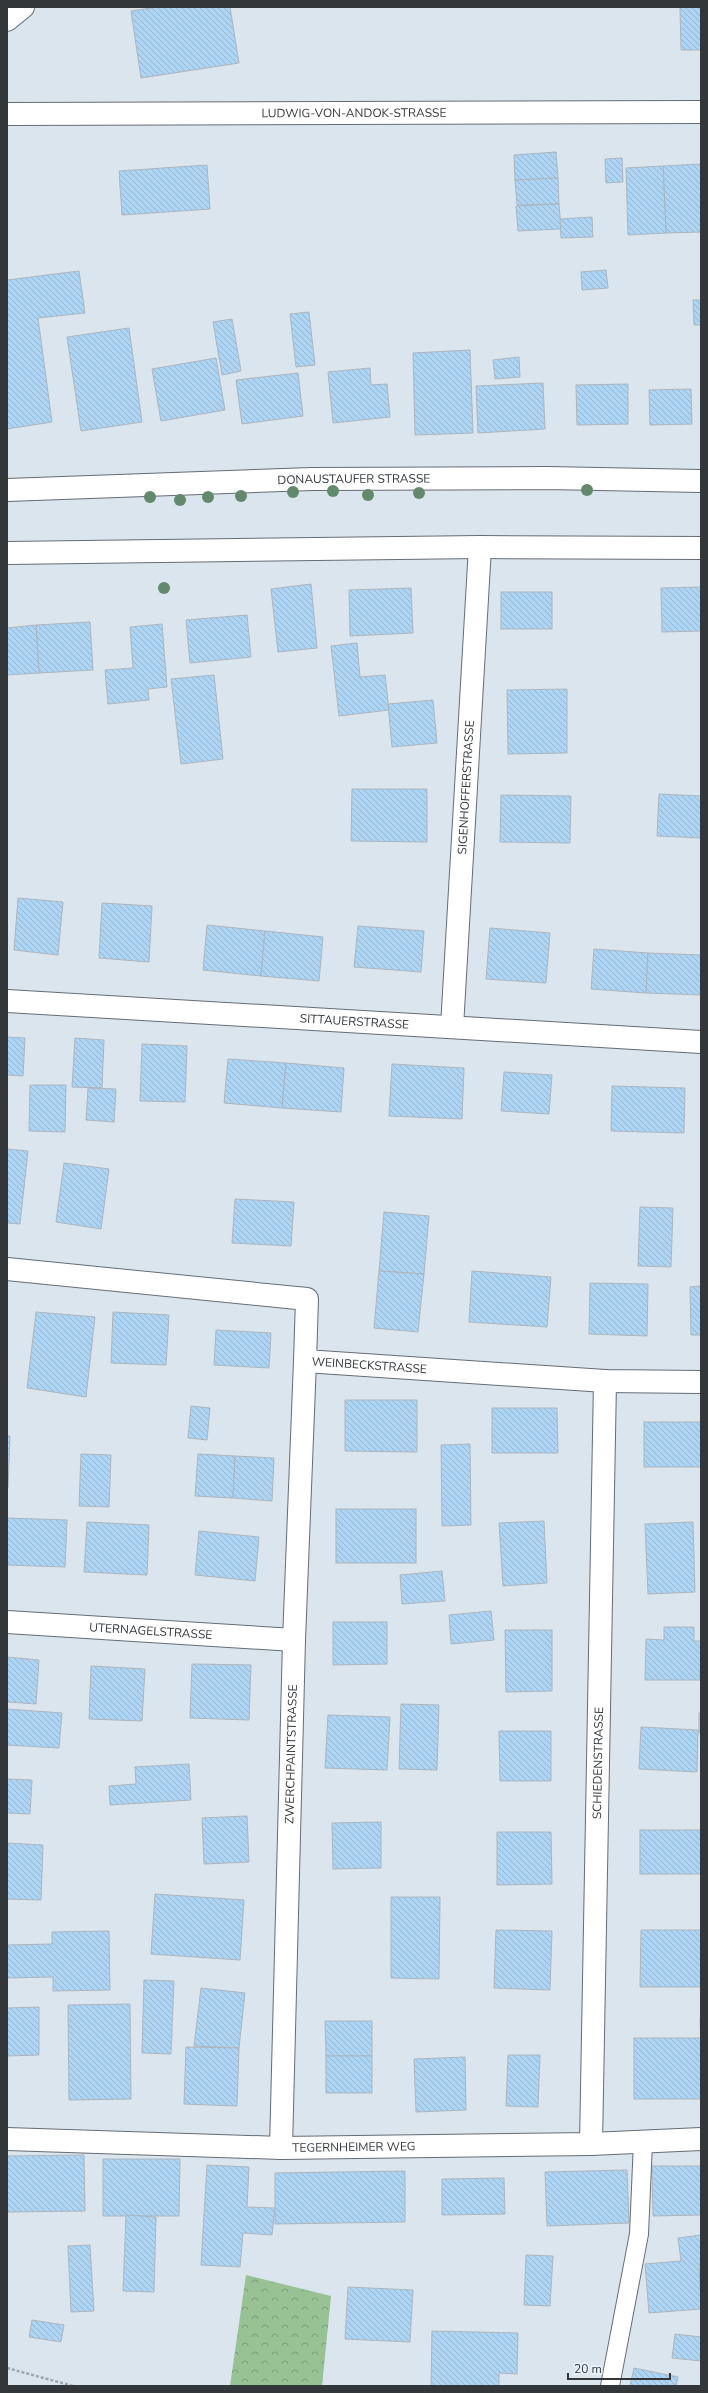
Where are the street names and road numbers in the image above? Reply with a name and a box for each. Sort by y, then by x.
street label: LUDWIG-VON-ANDOK-STRASSE [262,105,446,121]
street label: DONAUSTAUFER STRASSE [277,470,430,488]
street label: SIGENHOFFERSTRASSE [454,720,478,855]
street label: SITTAUERSTRASSE [299,1010,409,1033]
street label: WEINBECKSTRASSE [311,1353,427,1377]
street label: UTERNAGELSTRASSE [89,1619,213,1643]
street label: ZWERCHPAINTSTRASSE [281,1684,301,1824]
street label: SCHIEDENSTRASSE [589,1707,607,1819]
street label: TEGERNHEIMER WEG [292,2138,416,2156]

